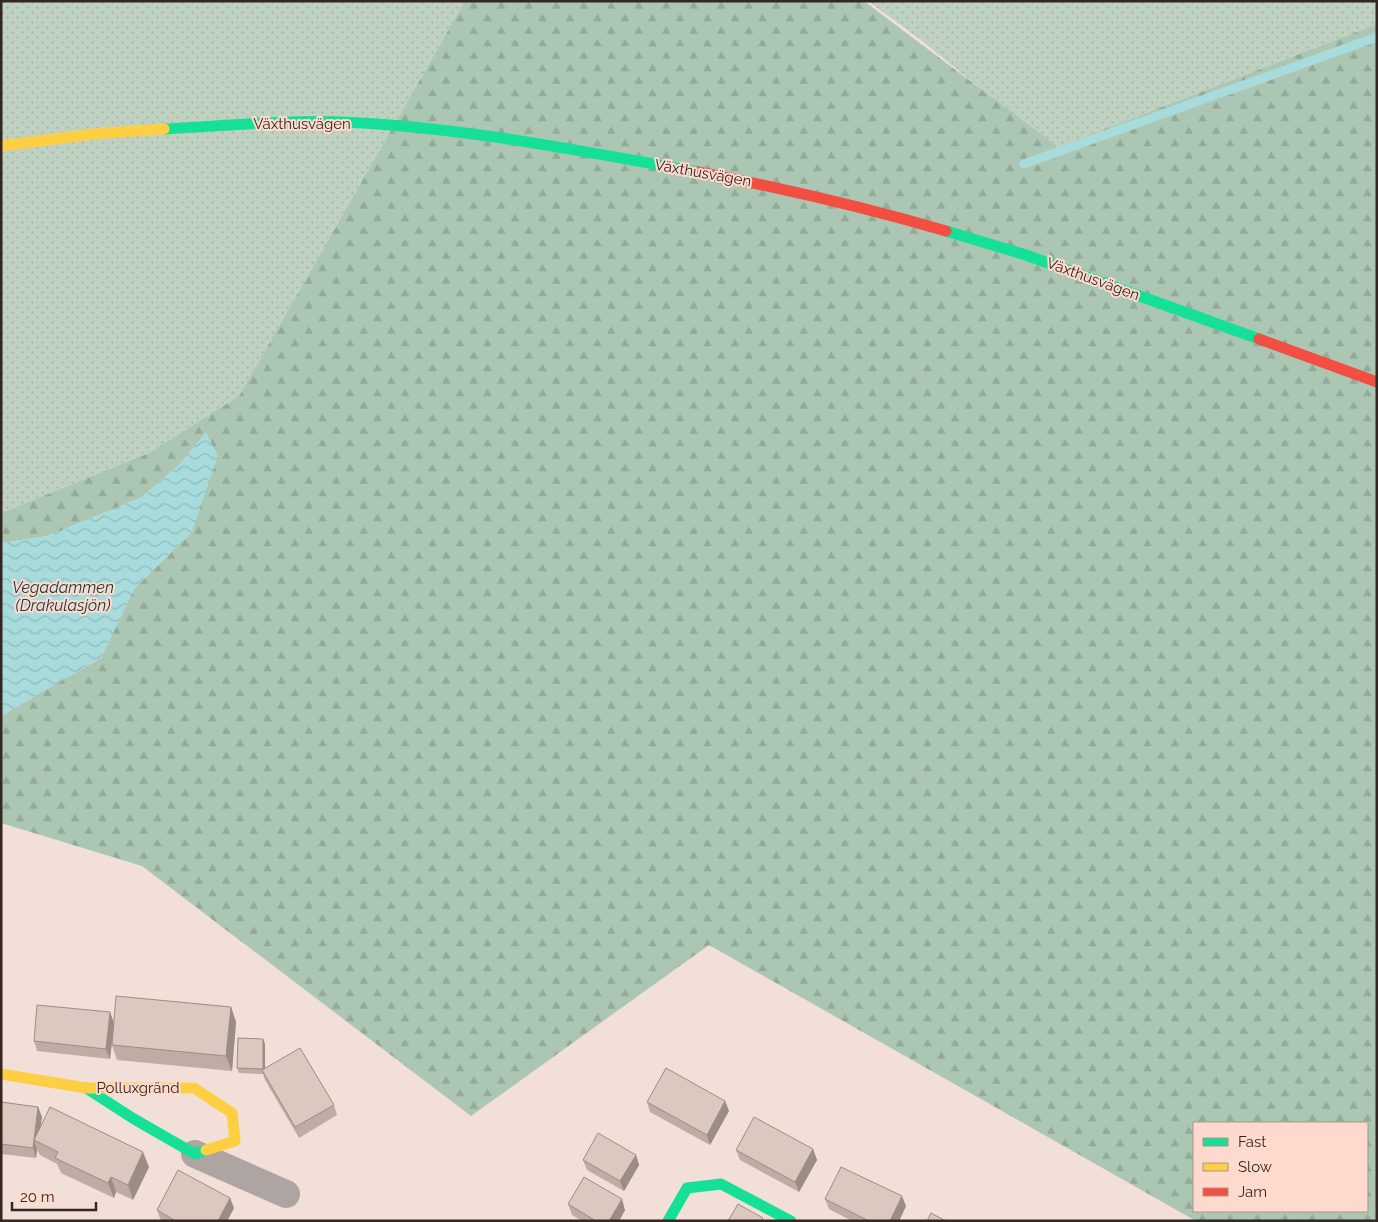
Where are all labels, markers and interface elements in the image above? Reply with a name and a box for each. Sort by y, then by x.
street label: Växthusvägen [253,115,351,133]
street label: Växthusvägen [653,156,753,190]
street label: Växthusvägen [1044,254,1142,304]
water label: Vegadammen (Drakulasjön) [12,578,114,615]
street label: Polluxgränd [96,1079,180,1097]
legend [1193,1122,1368,1212]
text: Fast [1238,1133,1266,1151]
text: Slow [1238,1158,1272,1176]
scale bar [12,1180,96,1212]
text: Jam [1238,1183,1267,1201]
text: 20 m [20,1188,55,1206]

